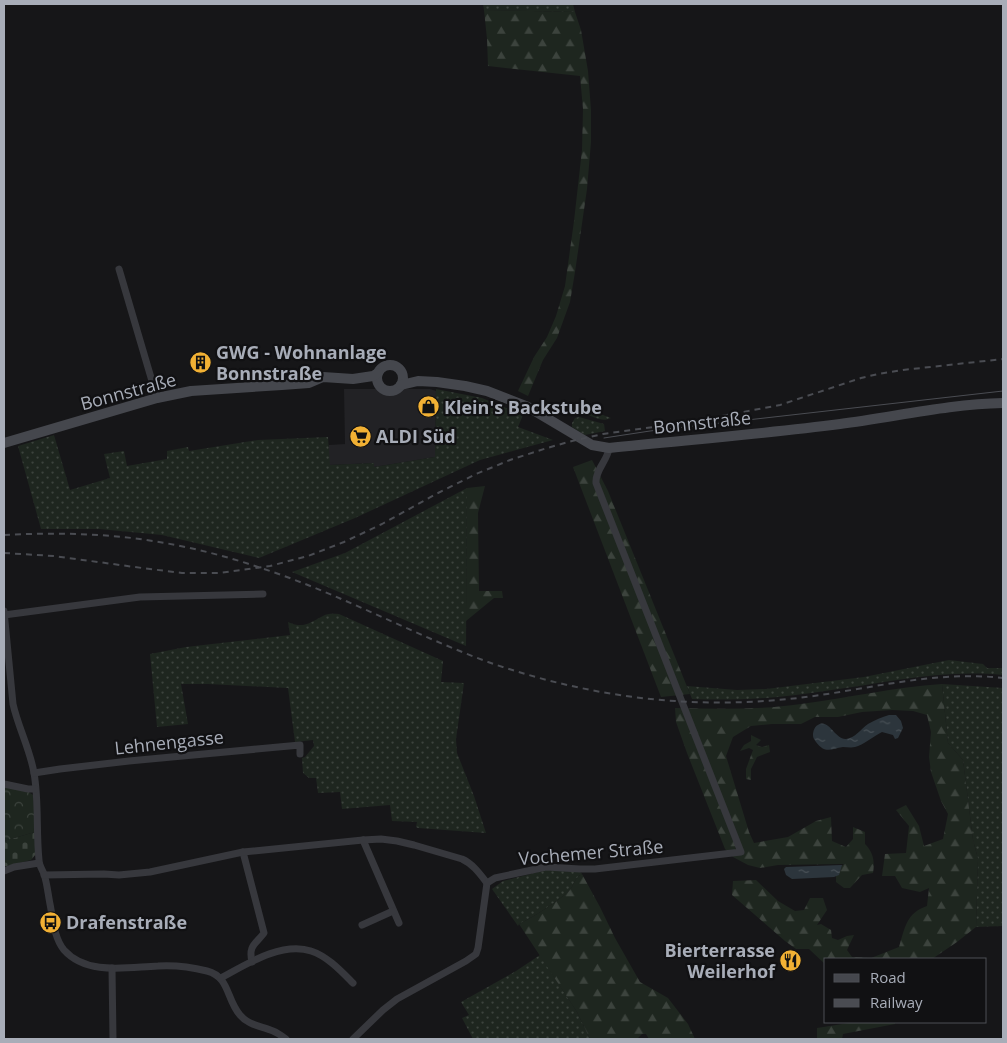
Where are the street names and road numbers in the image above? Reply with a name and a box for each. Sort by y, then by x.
street label: Bonnstraße [77,367,179,415]
street label: Bonnstraße [652,405,752,439]
street label: Lehnengasse [113,724,225,760]
street label: Vochemer Straße [518,834,664,870]

